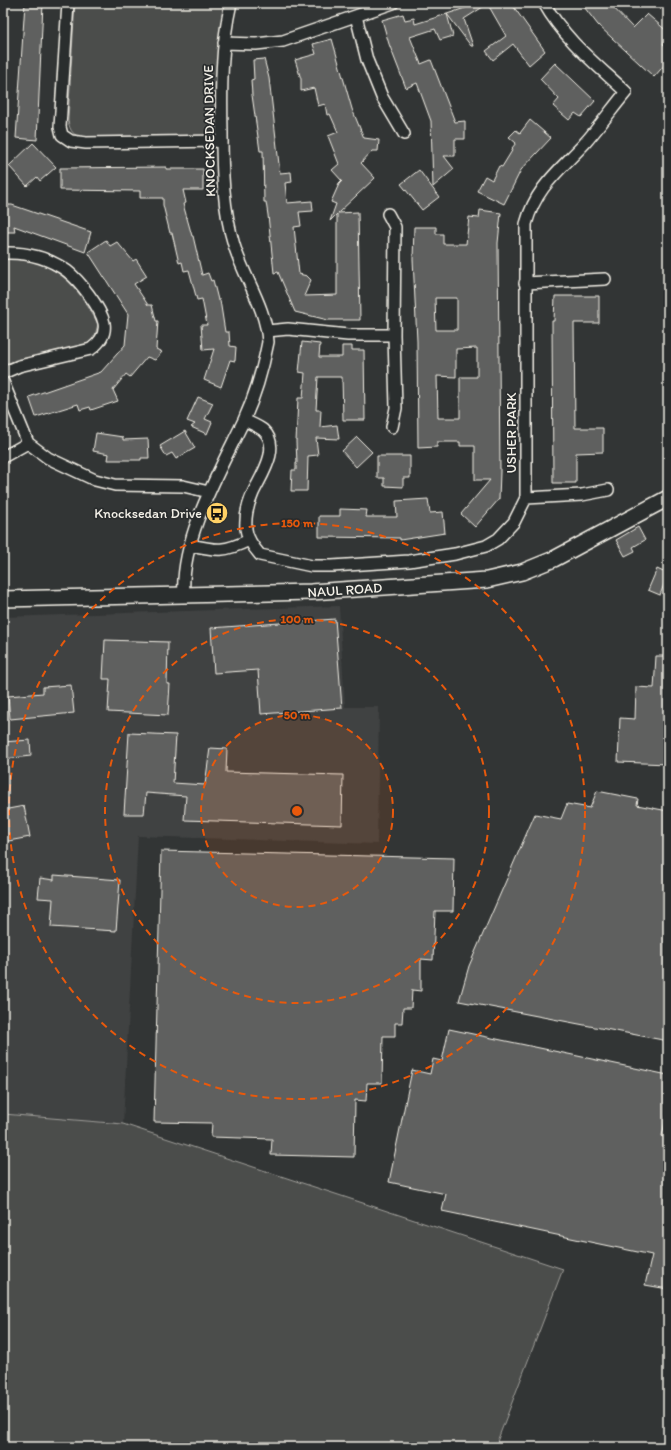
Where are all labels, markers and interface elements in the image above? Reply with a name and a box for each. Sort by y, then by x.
street label: KNOCKSEDAN DRIVE [200,65,219,197]
street label: USHER PARK [503,392,520,474]
bus stop icon: Knocksedan Drive [204,500,230,526]
place label: Knocksedan Drive [94,505,202,522]
text: 150 m [281,516,314,530]
street label: NAUL ROAD [307,579,383,601]
text: 100 m [280,612,314,626]
text: 50 m [284,708,311,722]
centre of rings [290,804,304,818]

